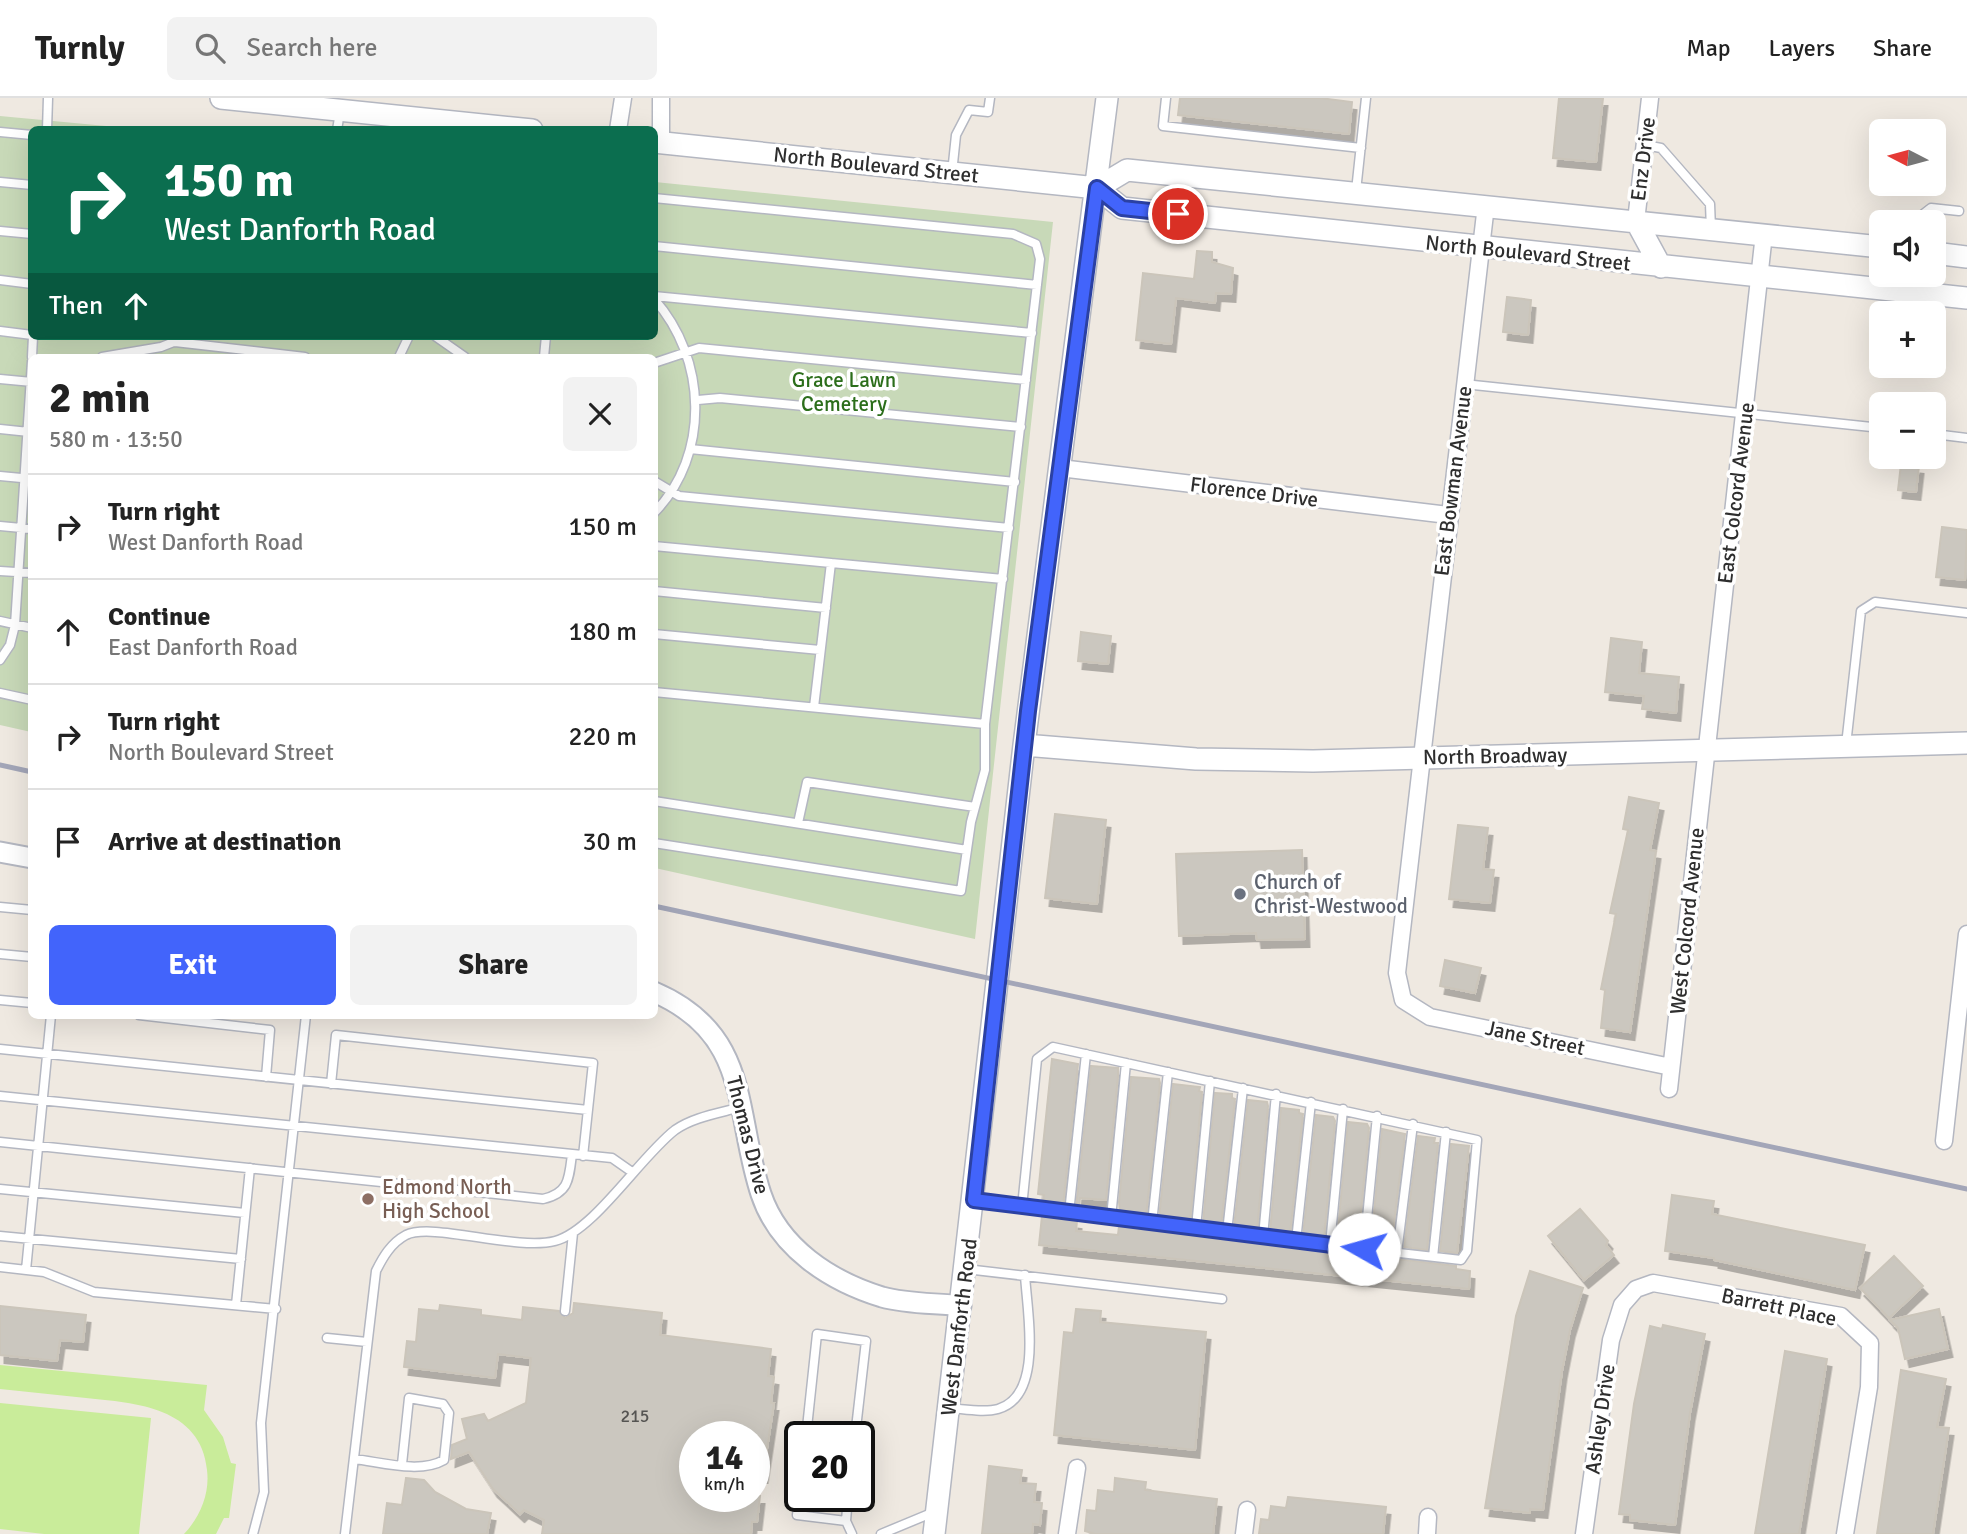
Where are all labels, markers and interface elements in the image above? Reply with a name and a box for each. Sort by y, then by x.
search box [167,17,657,80]
text: Turnly [35,28,125,69]
icon: search [191,29,229,67]
text: Search here [247,32,378,64]
text: Map [1686,33,1731,63]
text: Layers [1769,33,1835,63]
text: Share [1873,33,1932,63]
street label: Enz Drive [1625,116,1661,202]
north arrow [1869,119,1946,196]
map controls [1869,119,1946,469]
street label: North Boulevard Street [772,141,980,189]
text: 150 m [164,150,294,210]
icon: right [49,154,140,245]
pin [1148,184,1208,244]
icon: arrive [1159,195,1197,233]
text: West Danforth Road [164,210,436,249]
button: sound [1869,210,1946,287]
street label: North Boulevard Street [1424,229,1632,277]
icon: ahead [117,287,155,325]
text: Then [49,290,103,322]
button: + [1869,301,1946,378]
park label: Grace Lawn Cemetery [792,367,896,417]
text: 2 min [49,373,150,424]
button: close [563,377,637,451]
street label: East Bowman Avenue [1428,384,1478,578]
button: − [1869,392,1946,469]
street label: East Colcord Avenue [1712,401,1760,585]
text: 580 m · 13:50 [49,425,183,454]
street label: Florence Drive [1188,471,1320,513]
text: Turn right [108,496,220,528]
icon: right [49,508,87,546]
text: 150 m [568,511,637,543]
text: West Danforth Road [108,528,303,557]
text: Continue [108,601,210,633]
icon: ahead [49,613,87,651]
text: 180 m [568,616,637,648]
text: East Danforth Road [108,633,298,662]
text: Turn right [108,706,220,738]
icon: right [49,718,87,756]
text: 220 m [568,721,637,753]
text: North Boulevard Street [108,738,334,767]
street label: North Broadway [1423,742,1568,770]
icon: arrive [49,823,87,861]
text: Arrive at destination [108,826,341,858]
text: 30 m [582,826,637,858]
street label: West Colcord Avenue [1664,826,1710,1016]
place label: Church of Christ-Westwood [1254,869,1408,919]
marker: Church of Christ-Westwood [1232,886,1248,902]
button: Exit [49,925,336,1005]
button: Share [350,925,637,1005]
street label: Jane Street [1483,1015,1587,1061]
street label: Thomas Drive [721,1073,775,1197]
place label: Edmond North High School [382,1174,512,1224]
marker: Edmond North High School [360,1191,376,1207]
position arrow [1327,1212,1401,1286]
street label: West Danforth Road [935,1237,983,1417]
street label: Barrett Place [1719,1282,1839,1332]
street label: Ashley Drive [1579,1362,1621,1476]
house number: 215 [620,1405,650,1427]
speed limit sign: 20 [784,1421,875,1512]
text: 14 [706,1436,743,1479]
text: km/h [704,1473,745,1495]

